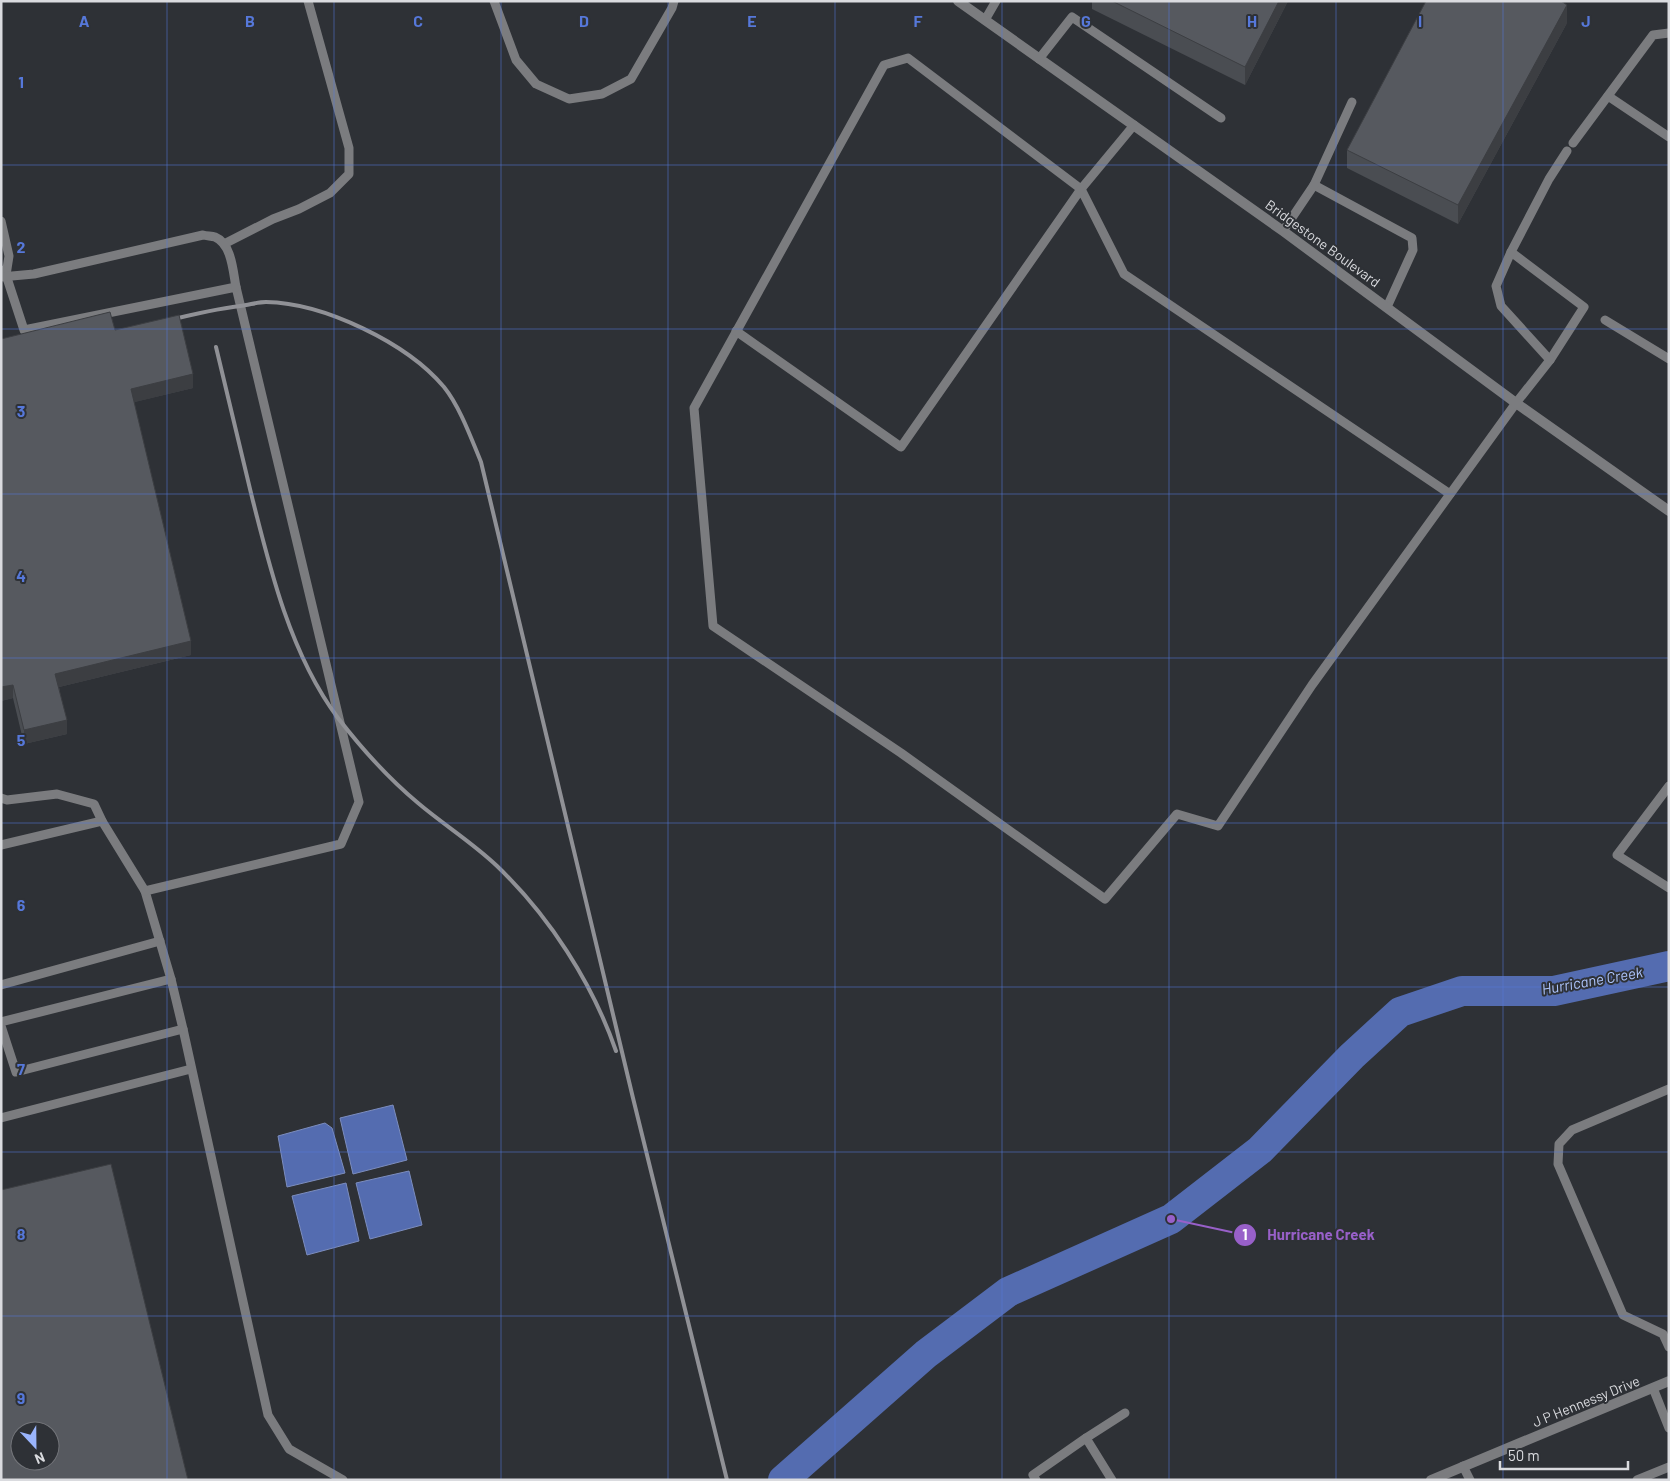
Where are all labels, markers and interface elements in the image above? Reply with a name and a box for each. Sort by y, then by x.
text: A [79,11,90,30]
text: B [245,11,255,30]
text: C [413,11,423,30]
text: D [579,11,589,30]
text: E [747,11,757,30]
text: F [914,11,923,30]
text: G [1081,11,1091,30]
text: H [1247,11,1257,30]
text: I [1418,11,1422,30]
text: J [1581,11,1591,30]
text: 1 [18,72,24,91]
street label: Bridgestone Boulevard [1262,196,1384,290]
text: 2 [17,237,26,256]
text: 3 [17,401,25,420]
text: 4 [16,566,26,585]
text: 5 [17,730,26,749]
text: 6 [17,895,26,914]
water label: Hurricane Creek [1540,962,1645,998]
text: 7 [17,1059,25,1078]
callout: Hurricane Creek [1232,1220,1384,1250]
text: 8 [17,1224,26,1243]
text: 1 [1242,1225,1248,1243]
text: Hurricane Creek [1267,1225,1375,1243]
street label: J P Hennessy Drive [1530,1372,1642,1430]
text: 9 [17,1388,25,1407]
north arrow [10,1421,60,1471]
scale bar [1500,1438,1628,1470]
text: 50 m [1508,1446,1540,1464]
text: N [33,1449,48,1468]

